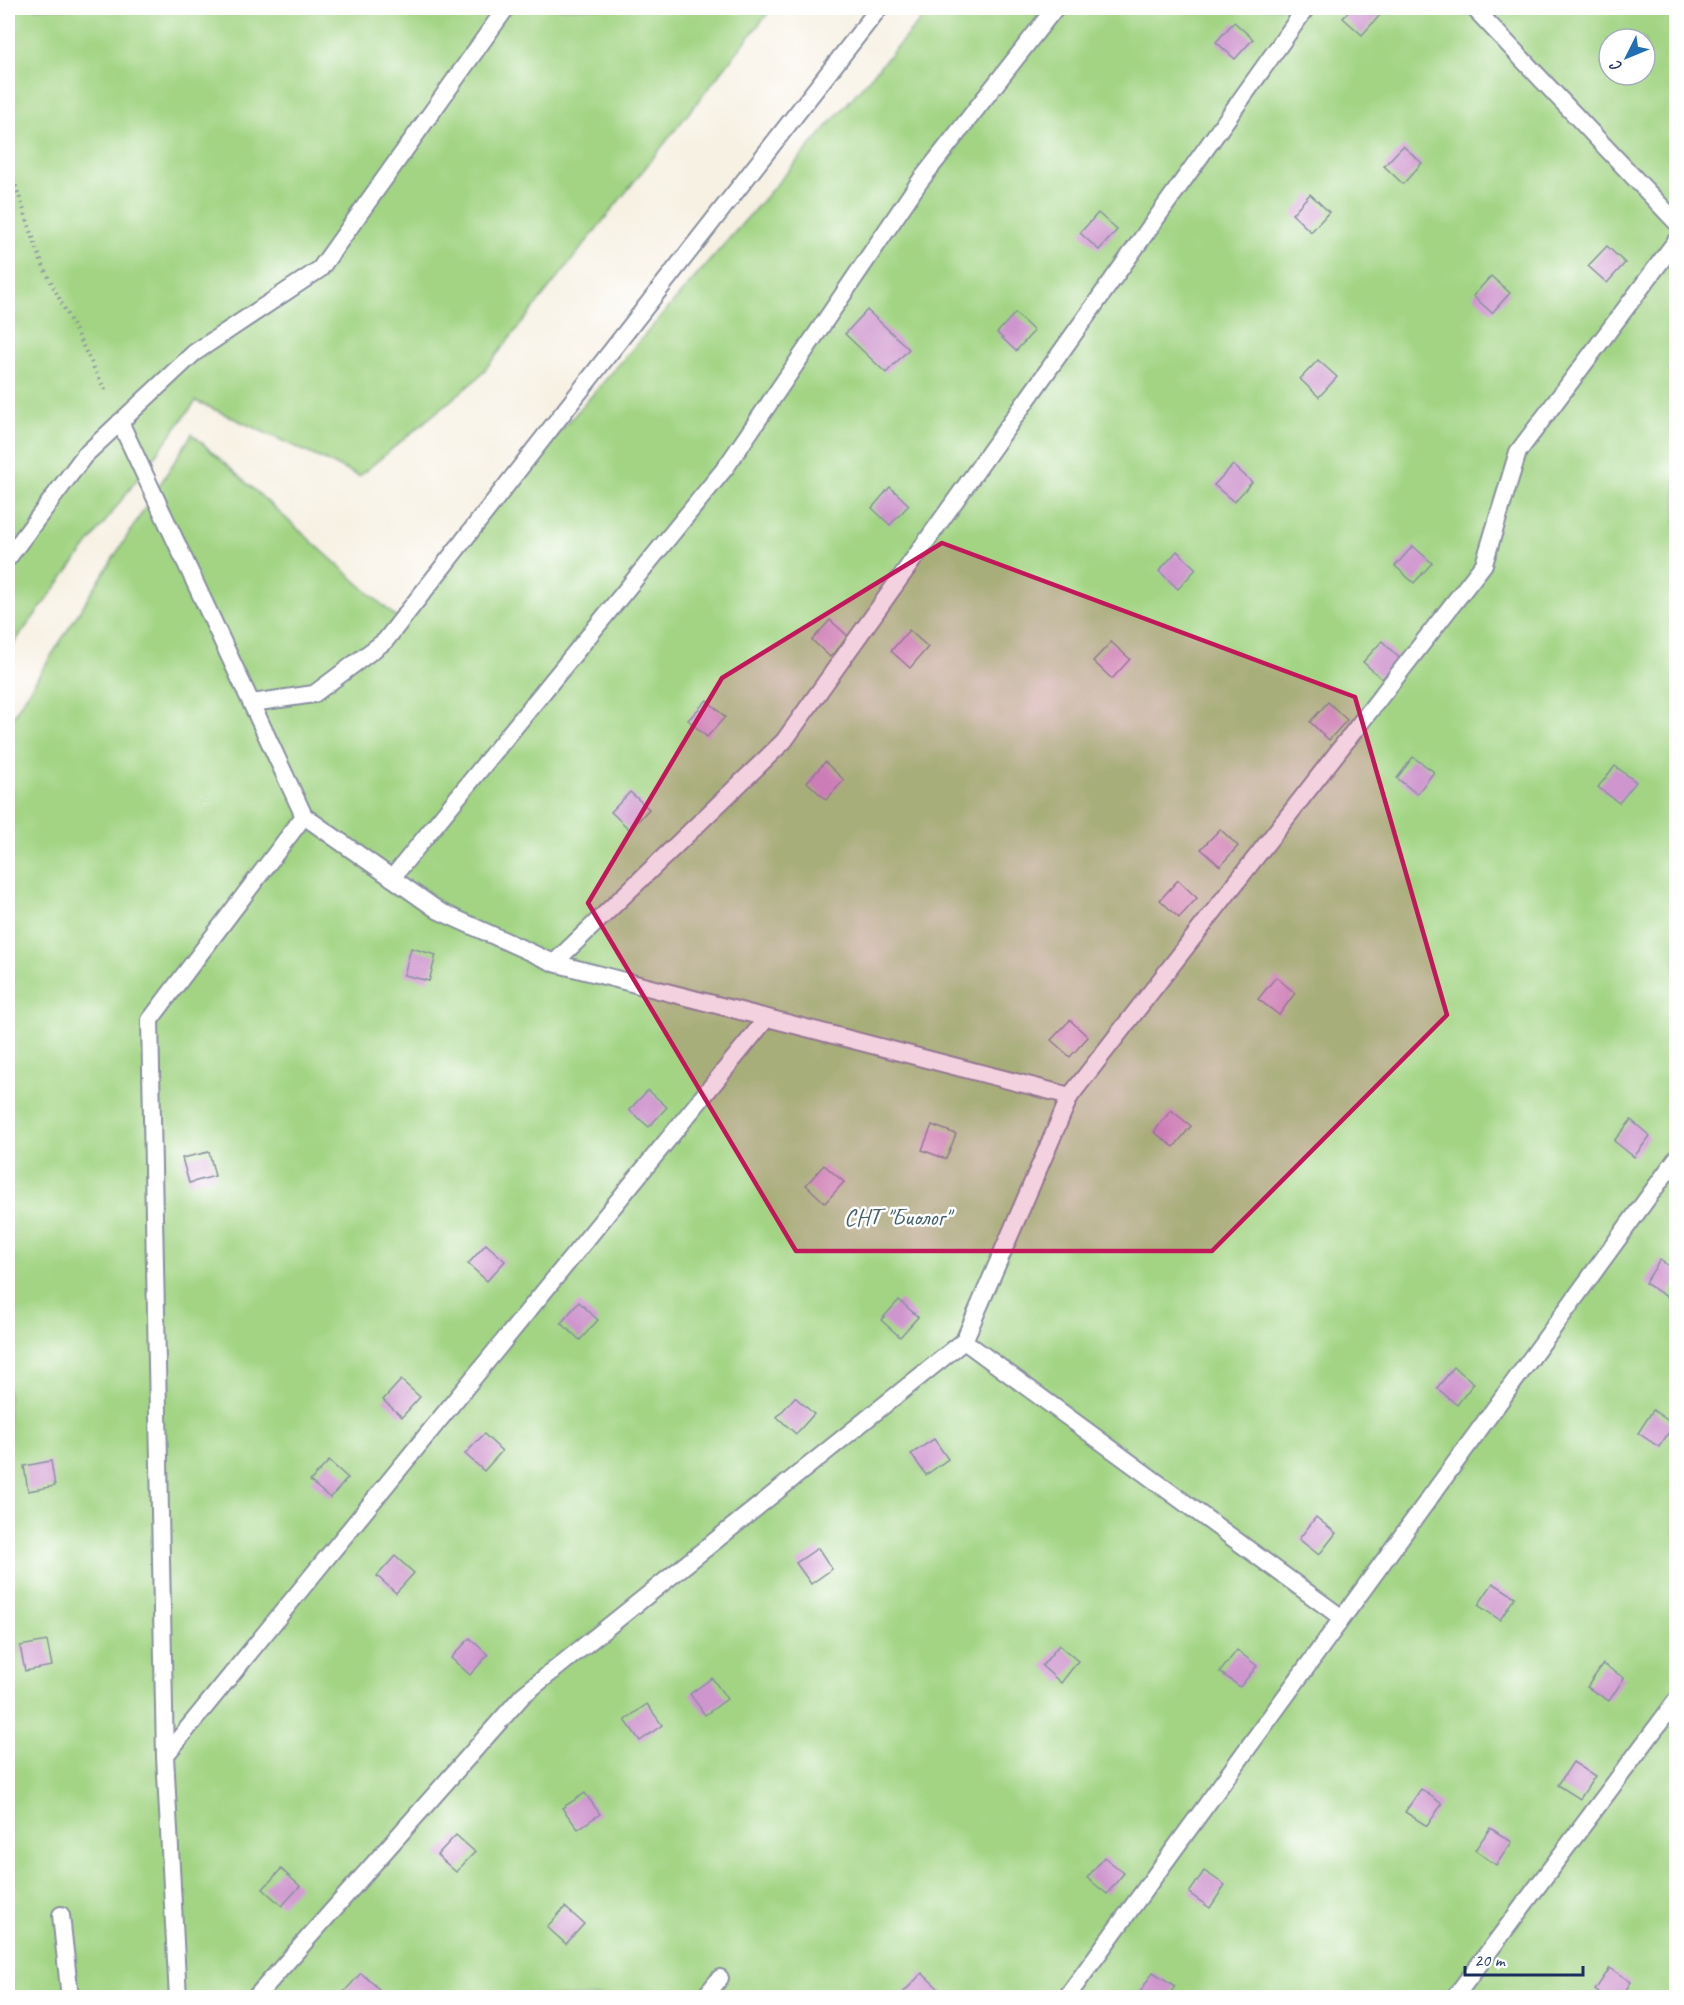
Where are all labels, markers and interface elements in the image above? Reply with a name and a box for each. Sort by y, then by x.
north arrow [1597,27,1657,87]
text: С [1605,55,1627,76]
park label: СНТ "Биолог" [844,1202,955,1232]
scale bar [1465,1939,1584,1977]
text: 20 m [1474,1949,1507,1971]

